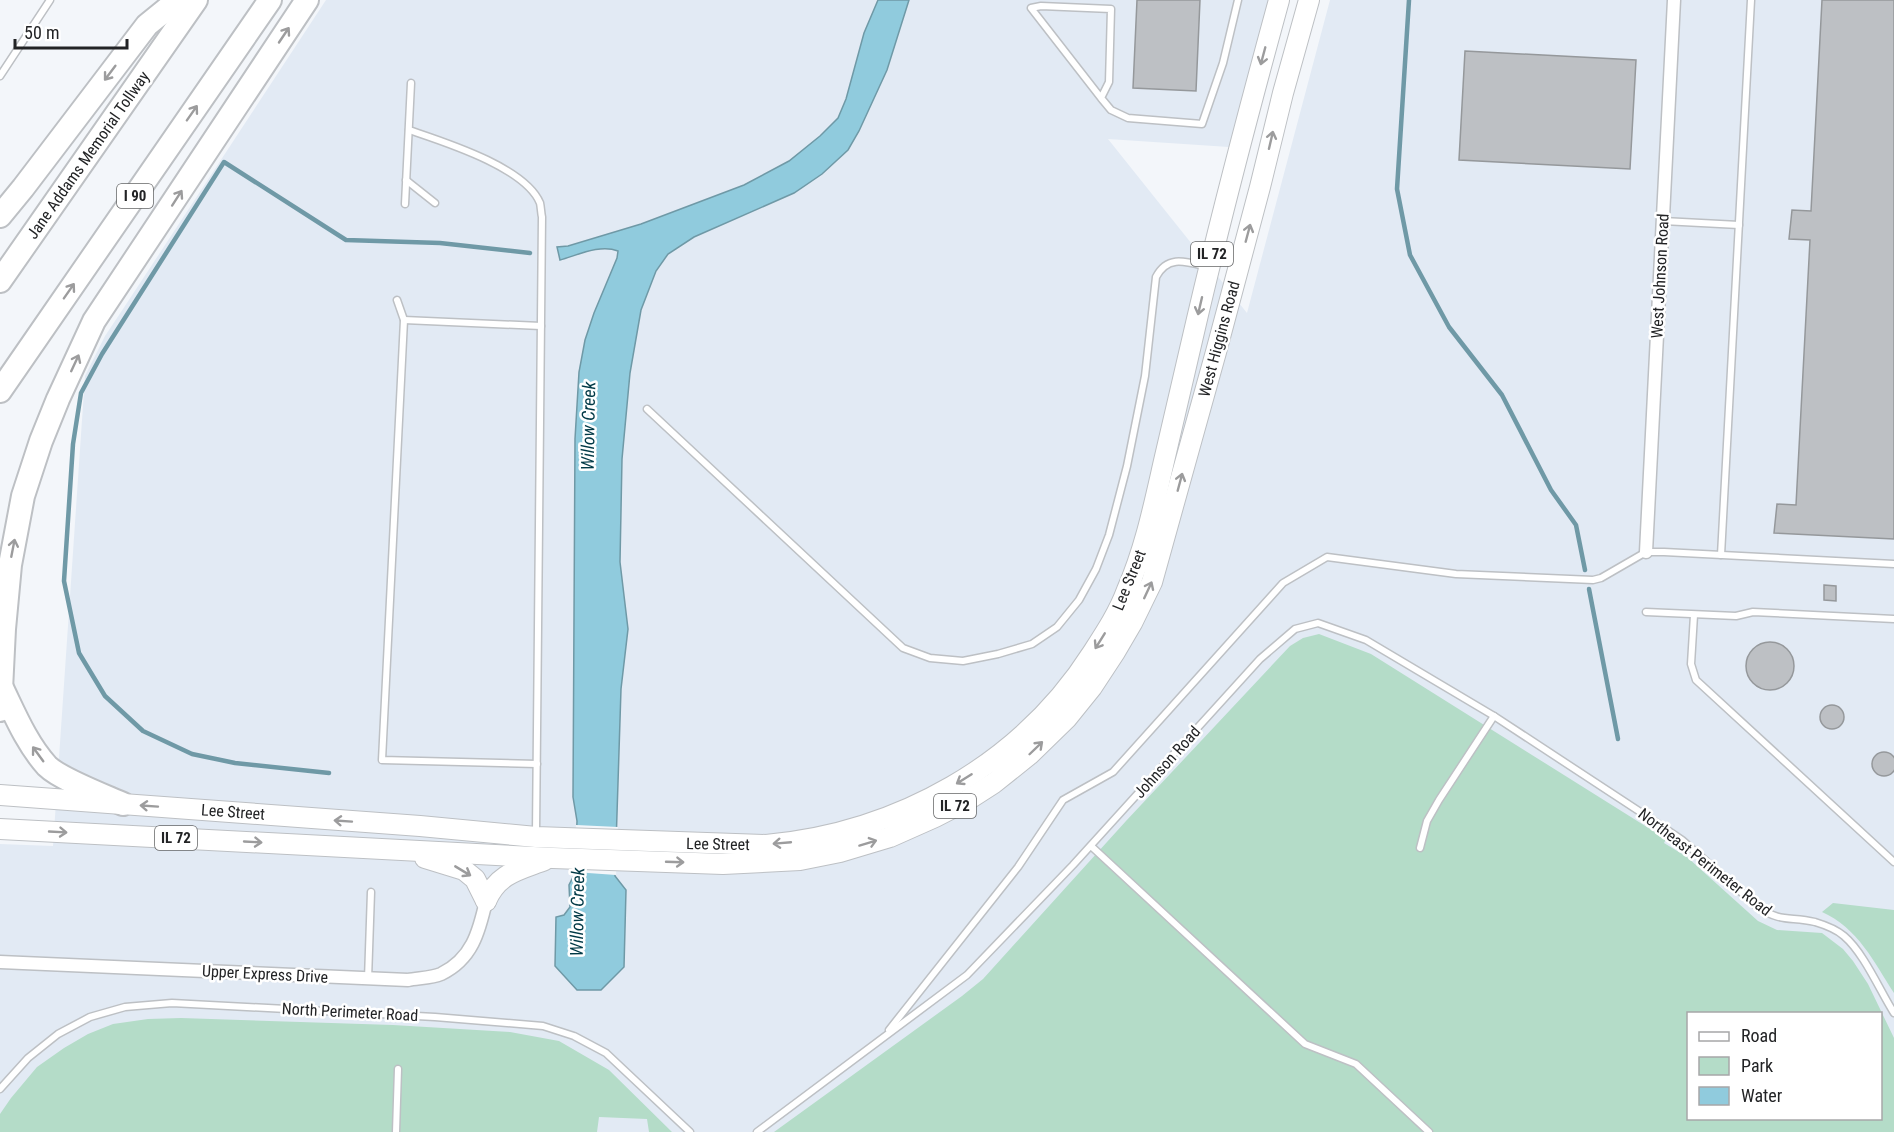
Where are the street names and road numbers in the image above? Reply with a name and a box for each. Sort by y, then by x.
street label: Jane Addams Memorial Tollway [23,67,153,243]
road number: I 90 [117,184,153,208]
street label: West Johnson Road [1647,213,1673,339]
road number: IL 72 [1191,242,1233,266]
street label: West Higgins Road [1194,279,1244,399]
street label: Lee Street [1108,547,1150,613]
street label: Johnson Road [1130,722,1204,802]
road number: IL 72 [934,794,976,818]
street label: Lee Street [201,800,266,824]
street label: Northeast Perimeter Road [1635,804,1775,920]
road number: IL 72 [155,826,197,850]
street label: Lee Street [686,834,750,854]
street label: Upper Express Drive [202,961,328,987]
street label: North Perimeter Road [281,999,419,1025]

